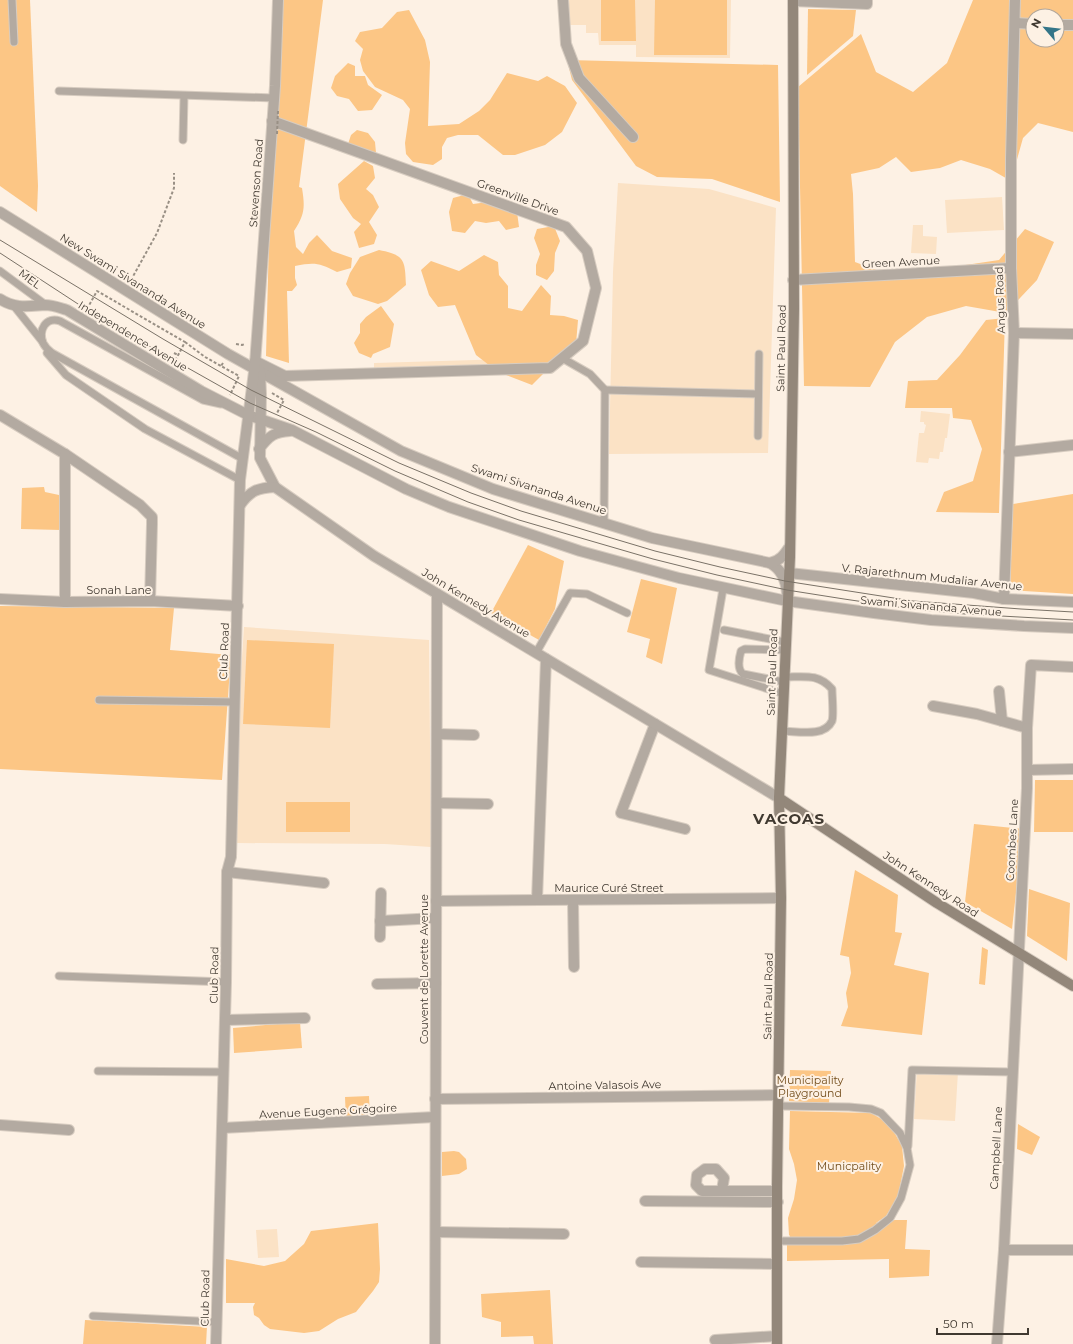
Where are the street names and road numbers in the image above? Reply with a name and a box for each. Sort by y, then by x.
street label: Stevenson Road [246,138,266,228]
street label: Greenville Drive [475,176,561,219]
street label: New Swami Sivananda Avenue [57,230,209,332]
street label: Green Avenue [862,253,941,271]
street label: MEL [16,266,44,292]
street label: Angus Road [992,266,1008,334]
street label: Independence Avenue [76,298,191,374]
street label: Saint Paul Road [773,304,789,392]
street label: Swami Sivananda Avenue [469,460,609,518]
street label: V. Rajarethnum Mudaliar Avenue [841,561,1023,593]
street label: John Kennedy Avenue [419,565,533,641]
street label: Sonah Lane [87,583,152,597]
street label: Swami Sivananda Avenue [860,593,1003,619]
street label: Club Road [216,622,232,680]
street label: Saint Paul Road [763,628,781,716]
street label: Coombes Lane [1003,798,1021,882]
street label: John Kennedy Road [880,847,981,920]
street label: Maurice Curé Street [554,881,664,895]
street label: Couvent de Lorette Avenue [417,894,431,1044]
street label: Club Road [207,946,221,1004]
street label: Saint Paul Road [760,952,776,1040]
street label: Antoine Valasois Ave [548,1077,662,1093]
street label: Avenue Eugene Grégoire [259,1100,398,1122]
street label: Campbell Lane [987,1106,1005,1190]
street label: Club Road [198,1269,212,1327]

